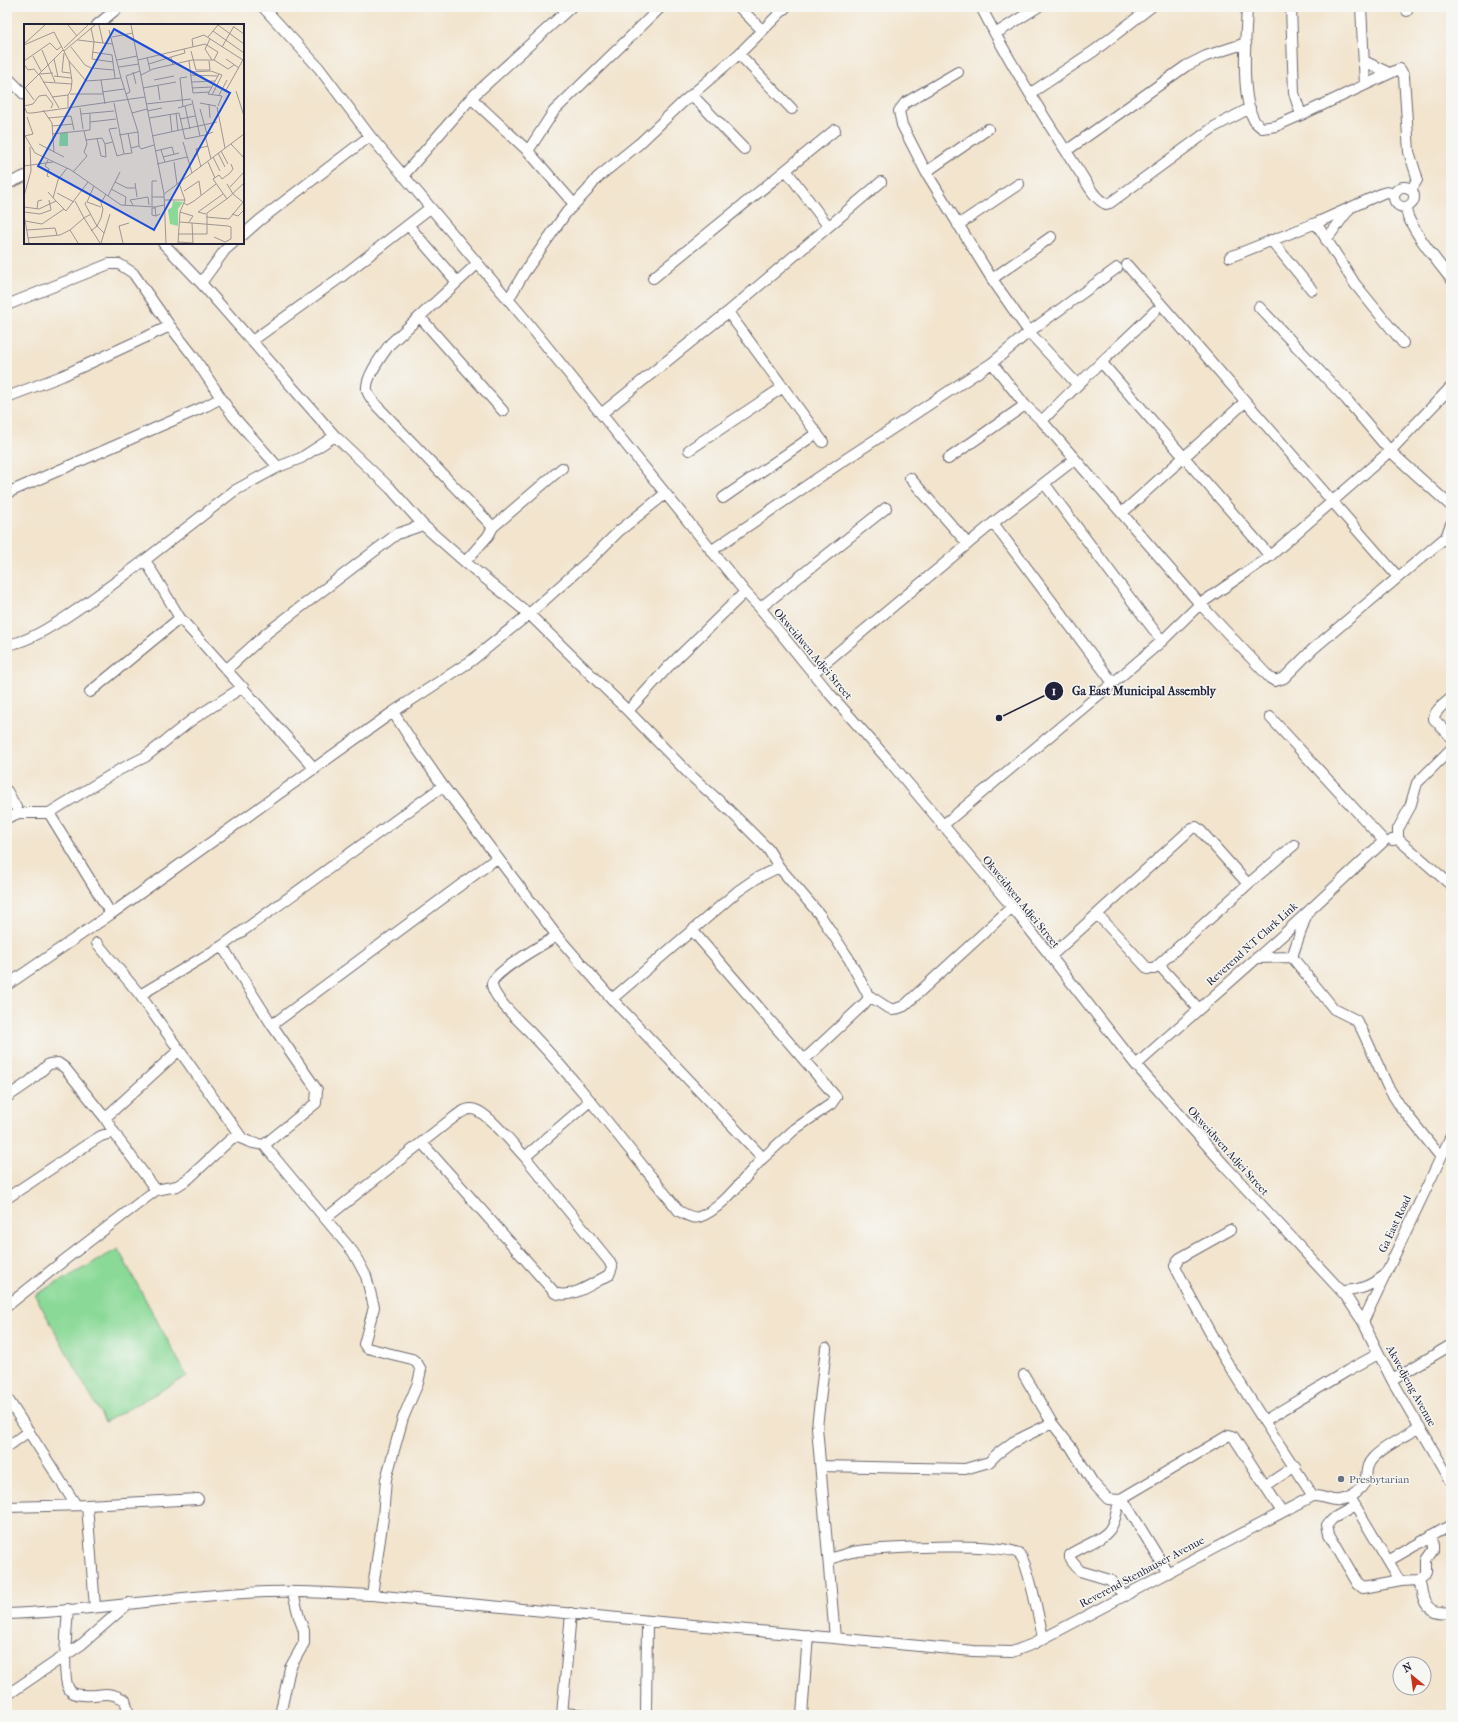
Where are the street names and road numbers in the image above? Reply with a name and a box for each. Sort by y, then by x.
street label: Okweidwen Adjei Street [771,606,855,702]
street label: Okweidwen Adjei Street [980,853,1062,951]
street label: Reverend N.T Clark Link [1204,899,1301,988]
street label: Okweidwen Adjei Street [1185,1104,1271,1198]
street label: Ga East Road [1376,1192,1414,1255]
street label: Akwedjeng Avenue [1383,1342,1439,1429]
street label: Reverend Stenhauser Avenue [1077,1533,1207,1610]

